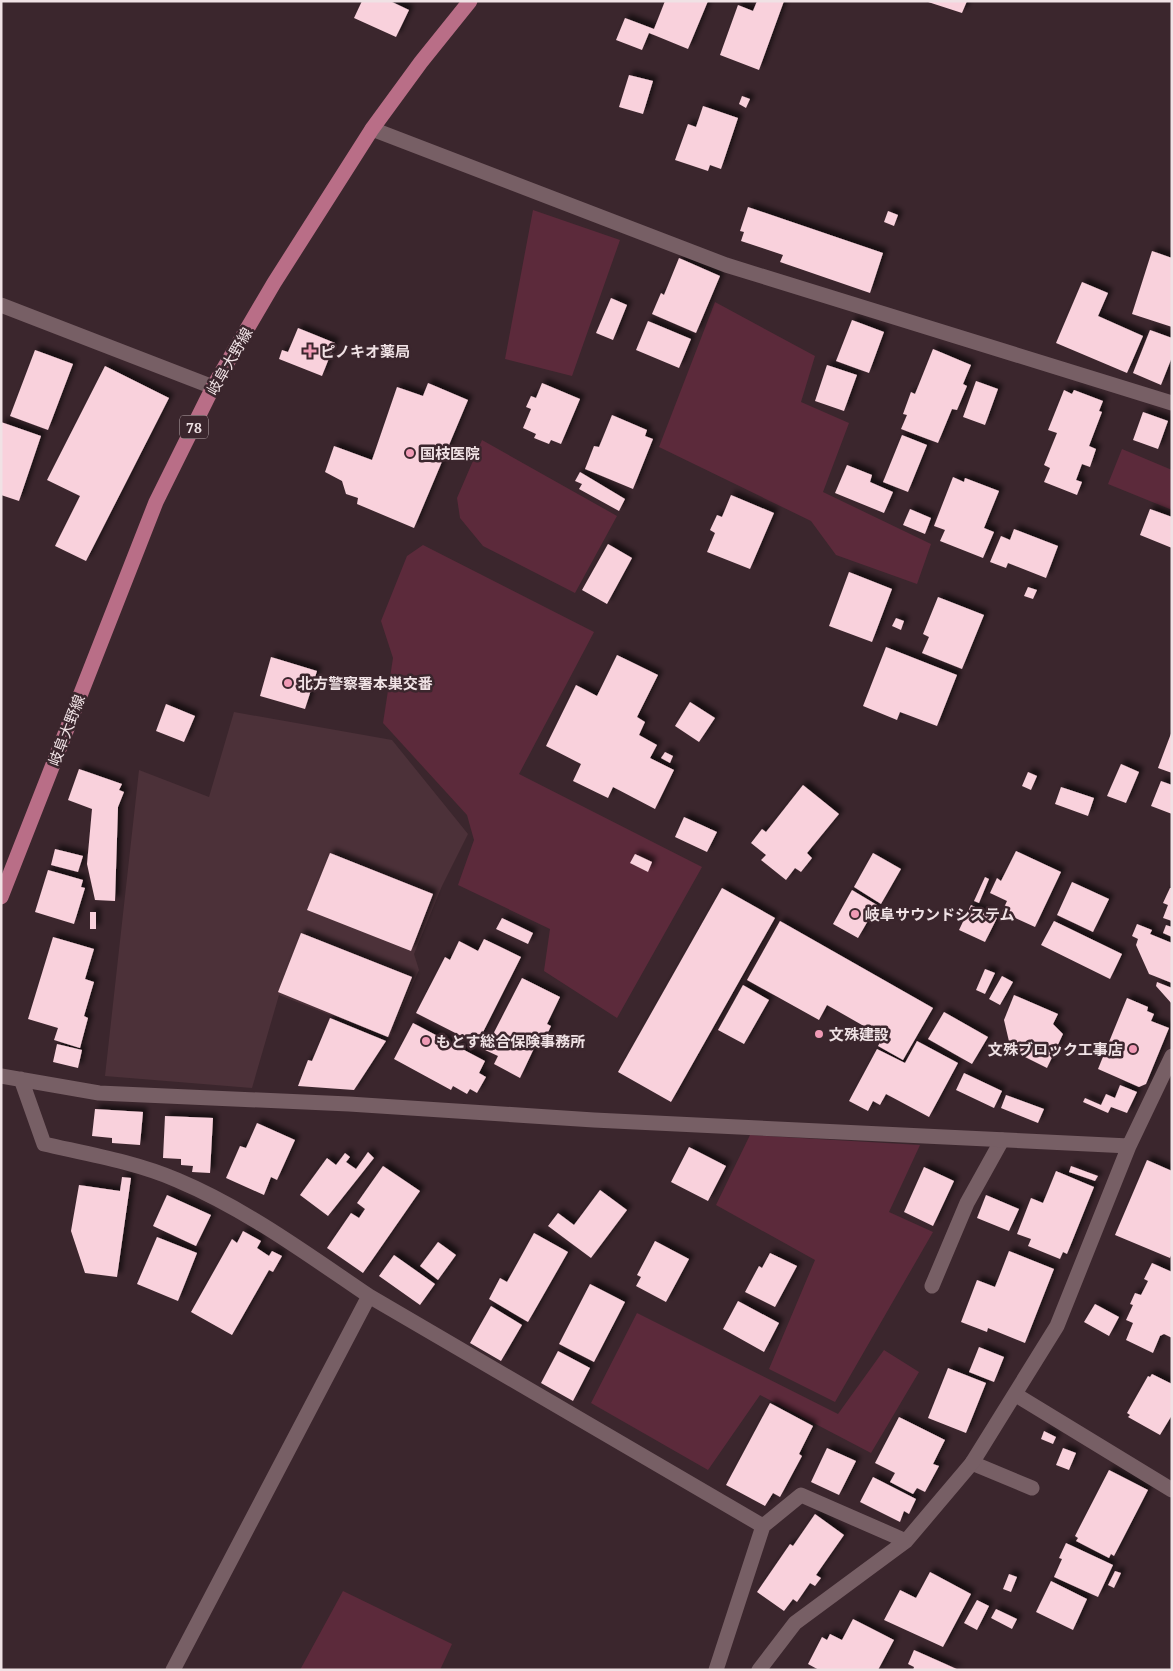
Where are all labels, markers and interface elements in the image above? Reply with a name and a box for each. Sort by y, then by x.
street label: 岐阜大野線 [202,324,256,398]
place label: ピノキオ薬局 [320,341,410,361]
marker: ピノキオ薬局 [304,345,316,357]
road number: 78 [180,416,208,438]
place label: 国枝医院 [420,443,480,463]
marker: 国枝医院 [404,447,416,459]
place label: 北方警察署本巣交番 [298,673,433,693]
marker: 北方警察署本巣交番 [282,677,294,689]
street label: 岐阜大野線 [43,691,89,769]
place label: 岐阜サウンドシステム [865,904,1015,924]
marker: 岐阜サウンドシステム [849,908,861,920]
place label: 文殊建設 [829,1024,889,1044]
marker: 文殊建設 [813,1028,825,1040]
place label: もとす総合保険事務所 [436,1031,585,1051]
marker: もとす総合保険事務所 [420,1035,432,1047]
place label: 文殊ブロック工事店 [988,1039,1123,1059]
marker: 文殊ブロック工事店 [1127,1043,1139,1055]

